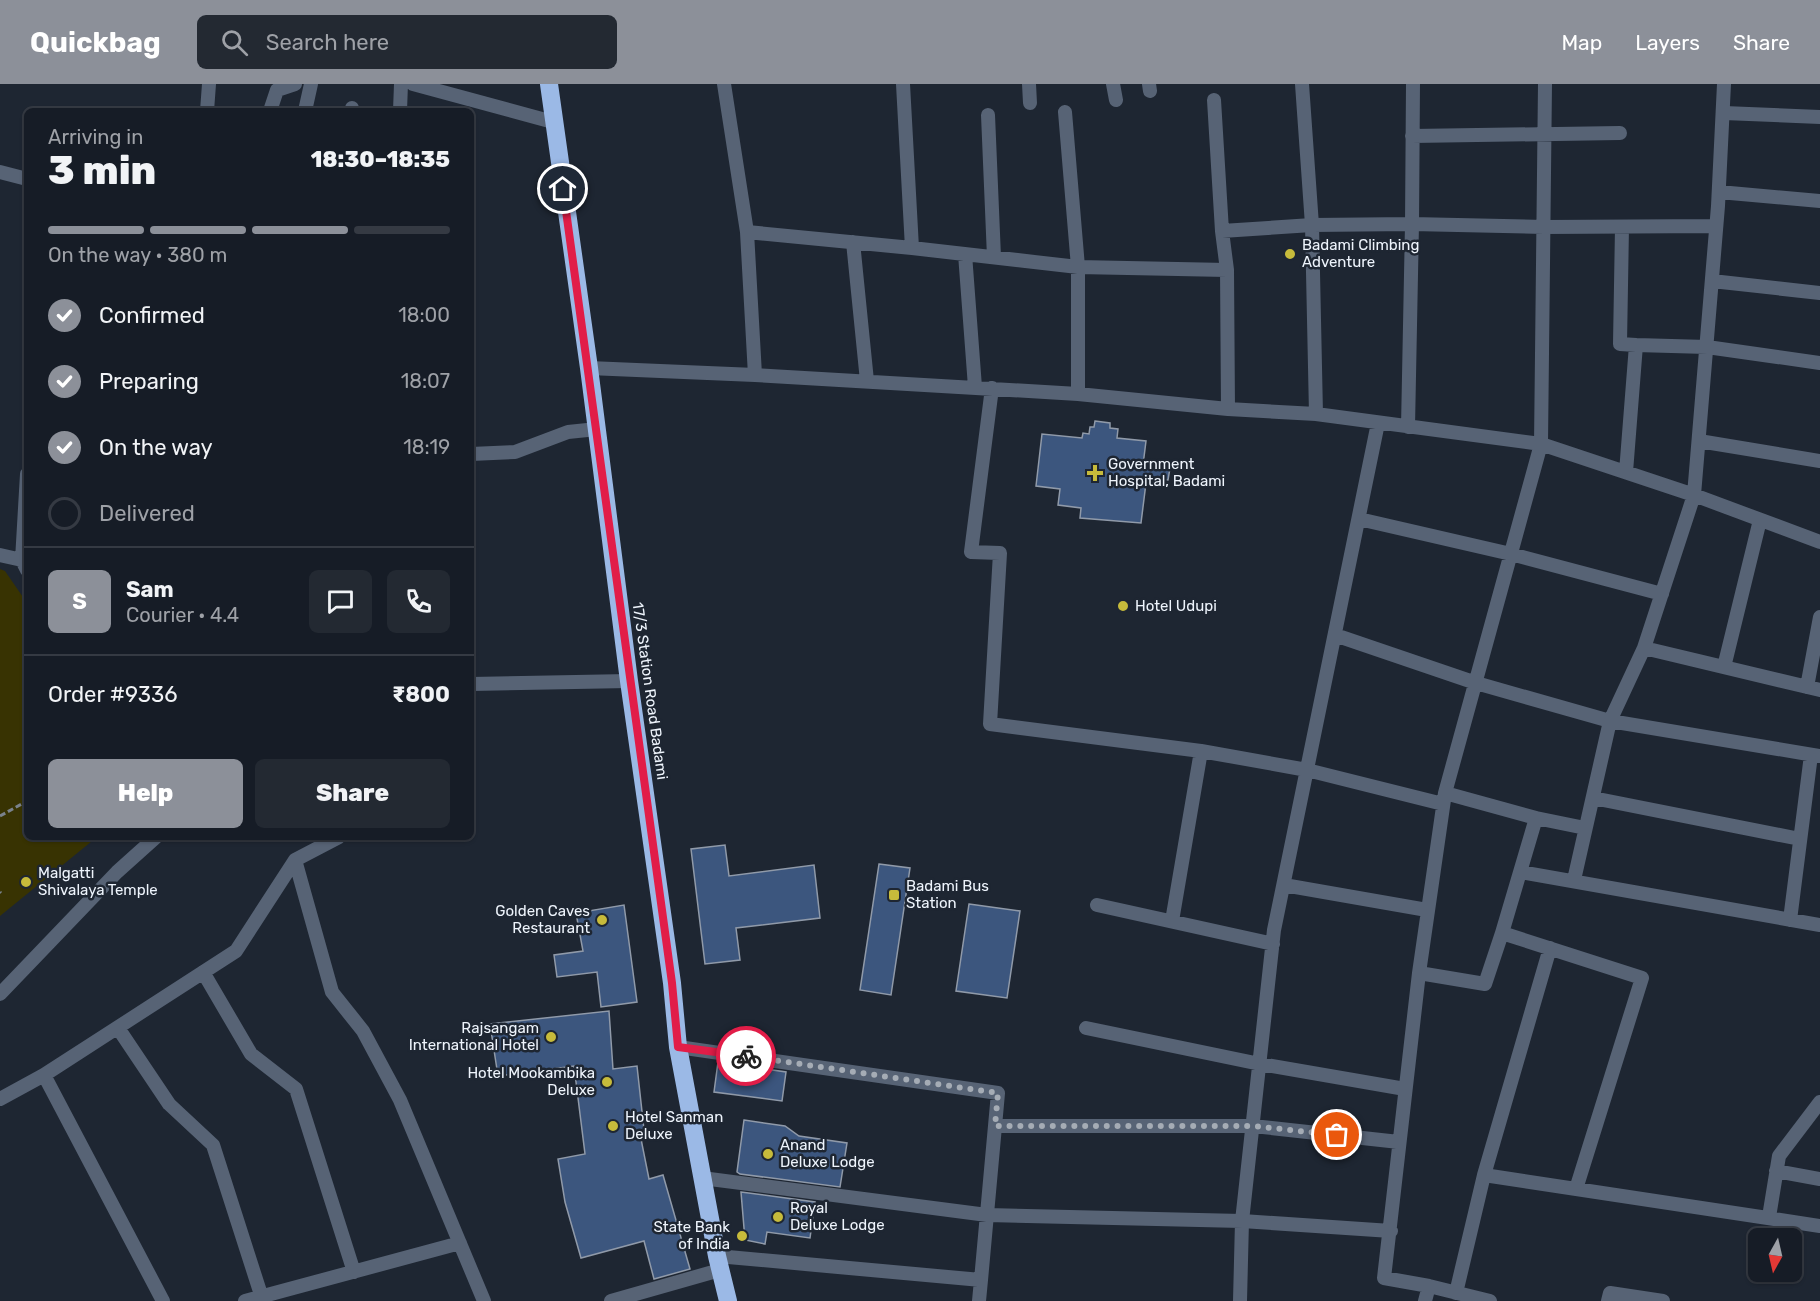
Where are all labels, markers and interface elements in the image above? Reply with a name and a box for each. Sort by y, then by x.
search box [197,15,617,69]
text: Quickbag [30,26,161,59]
icon: search [218,26,251,59]
text: Search here [266,29,389,56]
text: Map [1561,30,1602,55]
text: Layers [1635,30,1700,55]
text: Share [1733,30,1790,55]
text: Arriving in [48,125,143,149]
text: 18:30–18:35 [311,146,450,173]
text: 3 min [48,148,156,194]
pin [537,163,588,214]
icon: home [546,172,579,205]
place label: Badami Climbing Adventure [1302,236,1419,271]
text: On the way · 380 m [48,243,227,267]
marker: Badami Climbing Adventure [1283,247,1297,261]
icon: check [48,299,81,332]
text: Confirmed [99,302,205,329]
text: 18:00 [398,303,450,327]
icon: check [48,365,81,398]
text: Preparing [99,368,199,395]
text: 18:07 [401,369,450,393]
icon: check [48,431,81,464]
text: On the way [99,434,213,461]
text: 18:19 [403,435,450,459]
place label: Government Hospital, Badami [1108,455,1225,490]
marker: Government Hospital, Badami [1086,464,1104,482]
text: Delivered [99,500,195,527]
button: chat [309,570,372,633]
button: phone [387,570,450,633]
text: Sam [126,576,174,603]
text: S [72,588,87,615]
place label: Hotel Udupi [1135,597,1217,615]
marker: Hotel Udupi [1116,599,1130,613]
street label: 17/3 Station Road Badami [629,601,671,781]
text: Courier · 4.4 [126,603,239,627]
text: Order #9336 [48,681,177,708]
text: ₹800 [392,681,450,708]
button: Help [48,759,243,828]
button: Share [255,759,450,828]
place label: Malgatti Shivalaya Temple [38,864,158,899]
marker: Malgatti Shivalaya Temple [19,875,33,889]
place label: Badami Bus Station [906,877,989,912]
marker: Badami Bus Station [887,888,901,902]
place label: Golden Caves Restaurant [495,902,590,937]
marker: Golden Caves Restaurant [595,913,609,927]
place label: Rajsangam International Hotel [409,1019,539,1054]
courier [716,1026,776,1086]
marker: Rajsangam International Hotel [544,1030,558,1044]
icon: bike [730,1040,763,1073]
place label: Hotel Mookambika Deluxe [467,1064,595,1099]
marker: Hotel Mookambika Deluxe [600,1075,614,1089]
place label: Hotel Sanman Deluxe [625,1108,723,1143]
pin [1311,1109,1362,1160]
icon: bag [1320,1118,1353,1151]
marker: Hotel Sanman Deluxe [606,1119,620,1133]
place label: Anand Deluxe Lodge [780,1136,875,1171]
marker: Anand Deluxe Lodge [761,1147,775,1161]
place label: Royal Deluxe Lodge [790,1199,885,1234]
marker: Royal Deluxe Lodge [771,1210,785,1224]
place label: State Bank of India [654,1218,730,1253]
north arrow [1748,1228,1802,1282]
map controls [1748,1228,1802,1282]
marker: State Bank of India [735,1229,749,1243]

